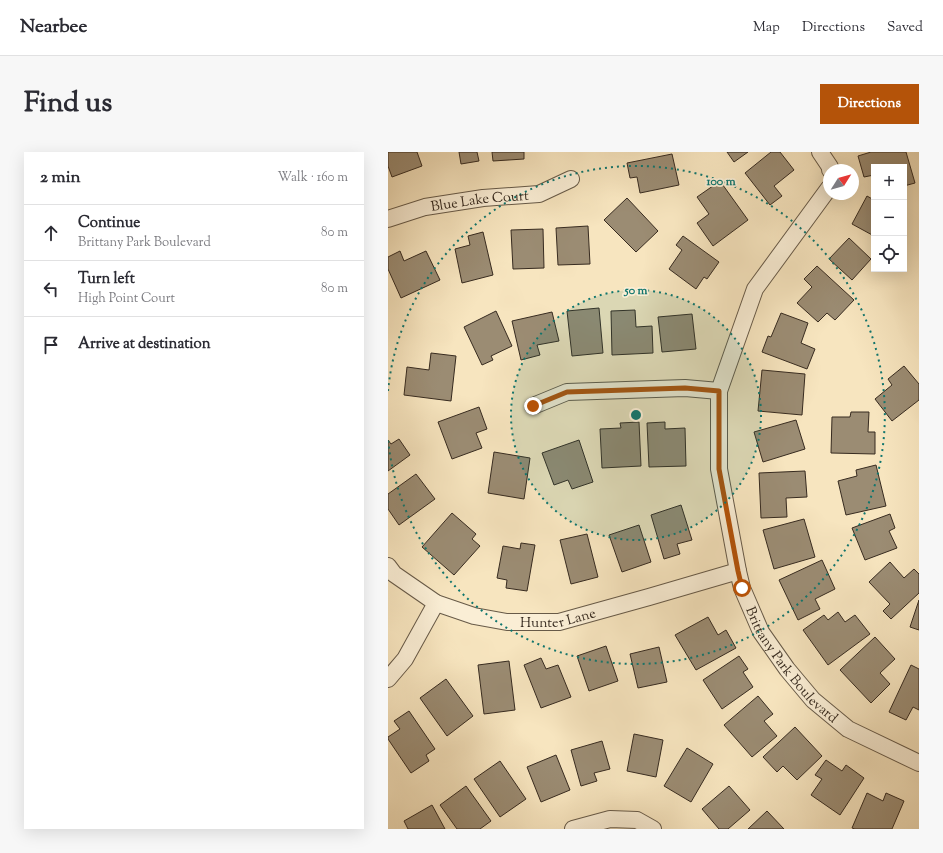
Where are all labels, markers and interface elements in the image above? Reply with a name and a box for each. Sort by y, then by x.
text: Nearbee [20,14,87,41]
text: Map [753,18,780,38]
text: Directions [802,18,865,38]
text: Saved [887,18,923,38]
text: Find us [24,84,112,124]
button: Directions [820,84,919,124]
north arrow [823,164,859,200]
map controls [871,164,907,272]
button: + [871,164,907,200]
text: 2 min [40,166,81,190]
text: Walk · 160 m [277,169,348,187]
text: 100 m [705,173,736,191]
street label: Blue Lake Court [429,187,530,218]
button: − [871,200,907,236]
text: Continue [78,213,140,234]
icon: ahead [40,222,62,244]
text: 80 m [321,224,348,242]
text: Brittany Park Boulevard [78,234,211,252]
button: locate [871,236,907,272]
text: Turn left [78,269,135,290]
icon: left [40,278,62,300]
text: 80 m [321,280,348,298]
text: 50 m [624,282,648,300]
text: High Point Court [78,290,175,308]
icon: arrive [40,334,62,356]
text: Arrive at destination [78,334,211,355]
route end [524,397,542,415]
centre of rings [629,408,643,422]
route start [733,579,751,597]
street label: Hunter Lane [520,604,598,634]
street label: Brittany Park Boulevard [739,604,842,729]

